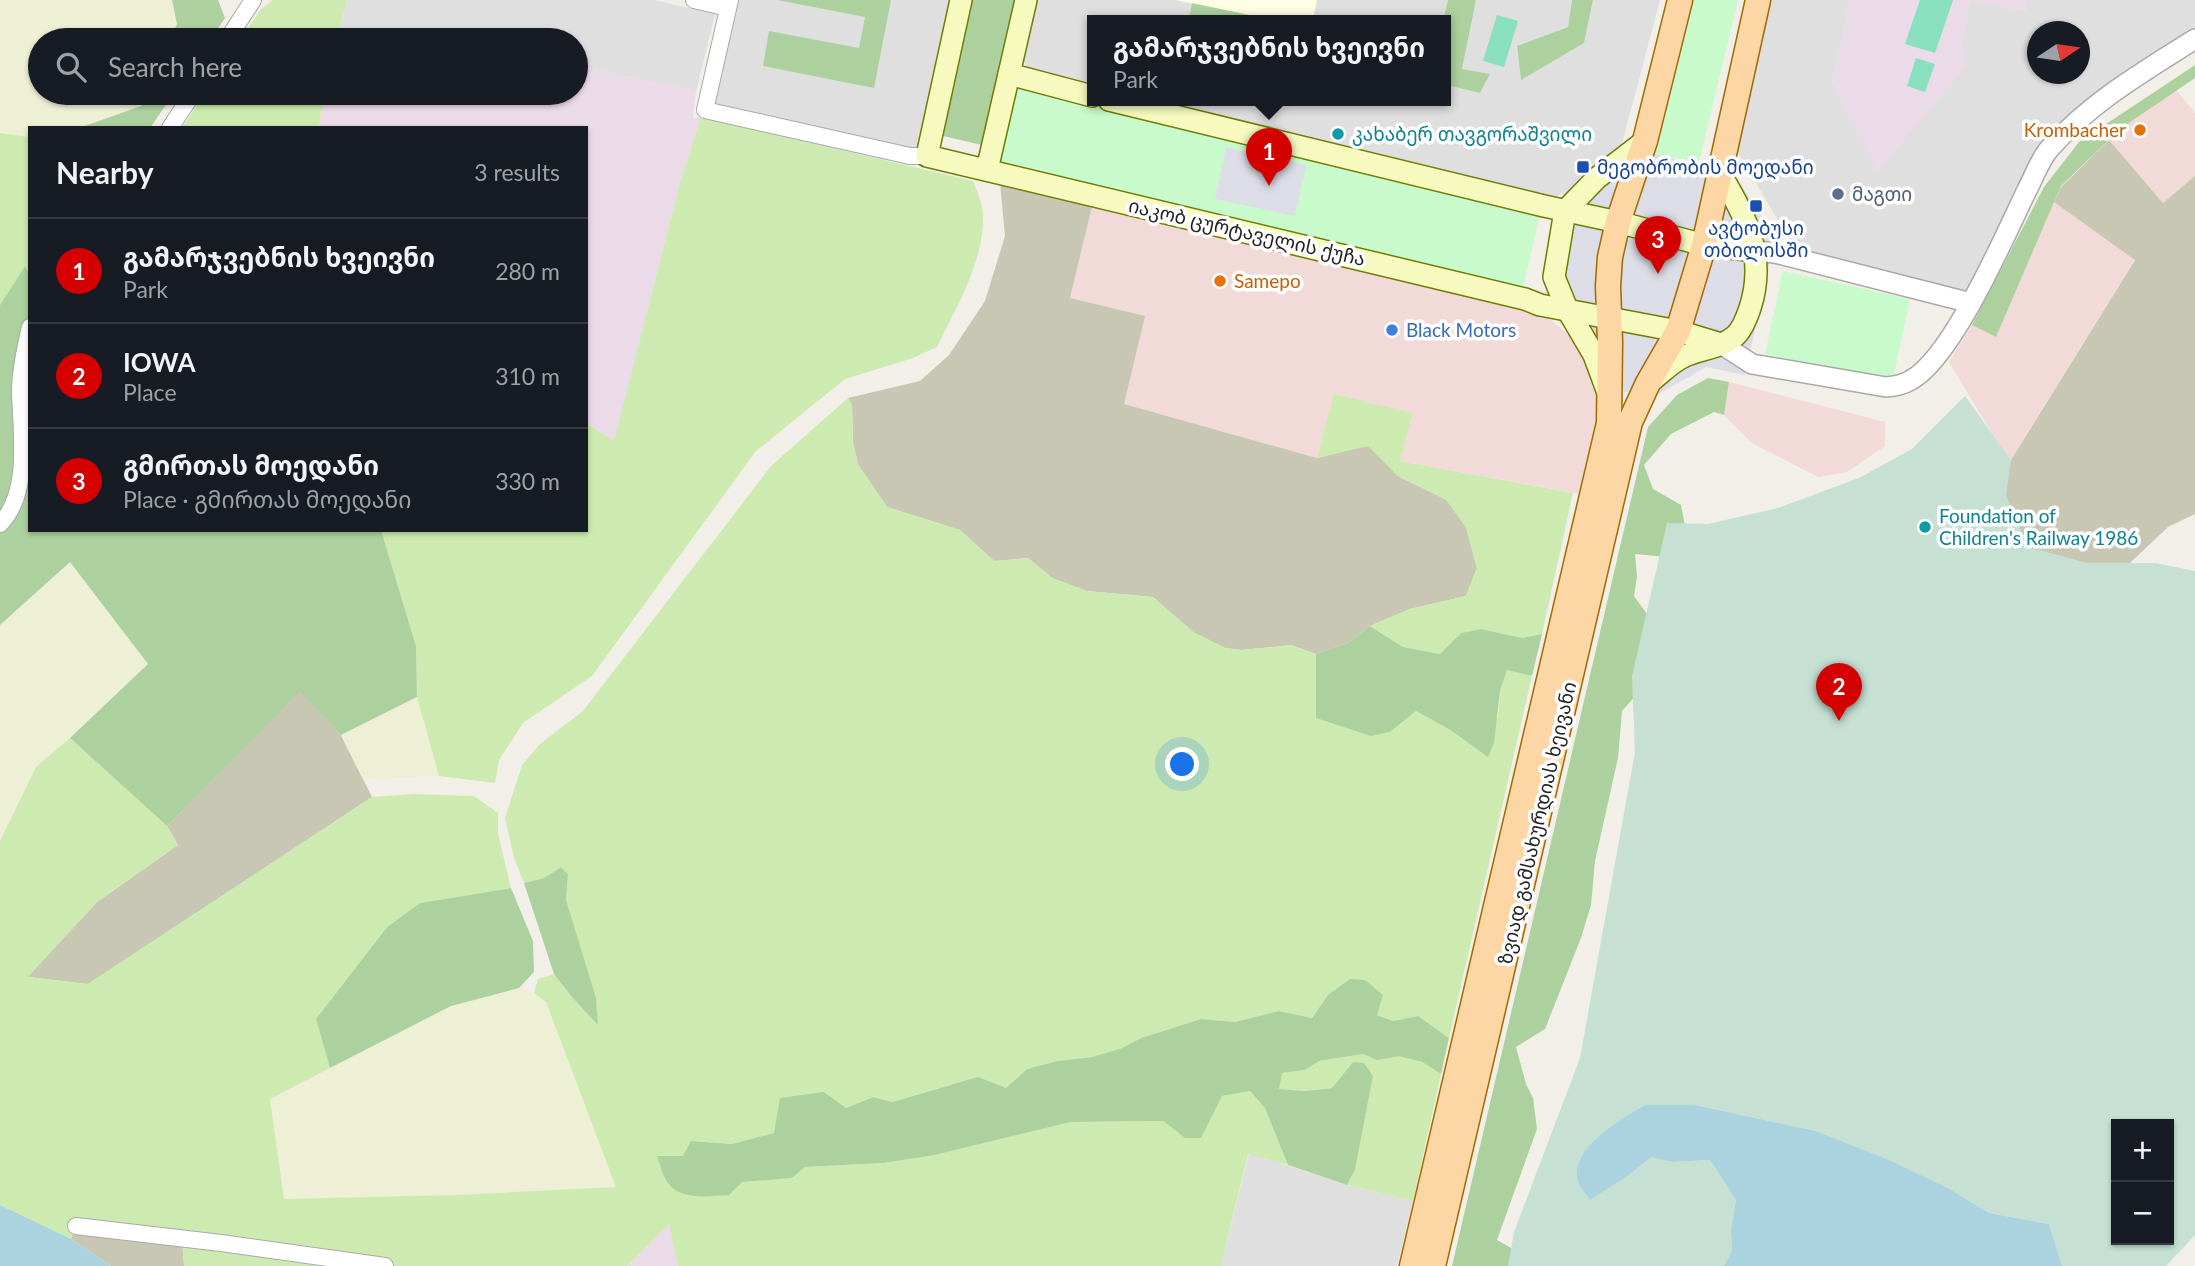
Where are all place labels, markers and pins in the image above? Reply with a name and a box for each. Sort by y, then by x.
place label: Krombacher [2024,118,2126,141]
place label: კახაბერ თავგორაშვილი [1352,122,1592,147]
marker: Krombacher [2132,122,2148,138]
marker: კახაბერ თავგორაშვილი [1330,126,1346,142]
pin: 1 [1246,128,1292,186]
place label: მეგობრობის მოედანი [1597,155,1814,180]
marker: მეგობრობის მოედანი [1575,159,1591,175]
place label: მაგთი [1852,182,1912,206]
marker: მაგთი [1830,186,1846,202]
marker: ავტობუსი თბილისში [1748,198,1764,214]
pin: 3 [1635,216,1681,274]
place label: ავტობუსი თბილისში [1704,216,1808,263]
place label: Samepo [1234,269,1301,292]
marker: Samepo [1212,273,1228,289]
place label: Black Motors [1406,318,1516,341]
marker: Black Motors [1384,322,1400,338]
place label: Foundation of Children's Railway 1986 [1939,504,2138,549]
marker: Foundation of Children's Railway 1986 [1917,519,1933,535]
pin: 2 [1816,663,1862,721]

